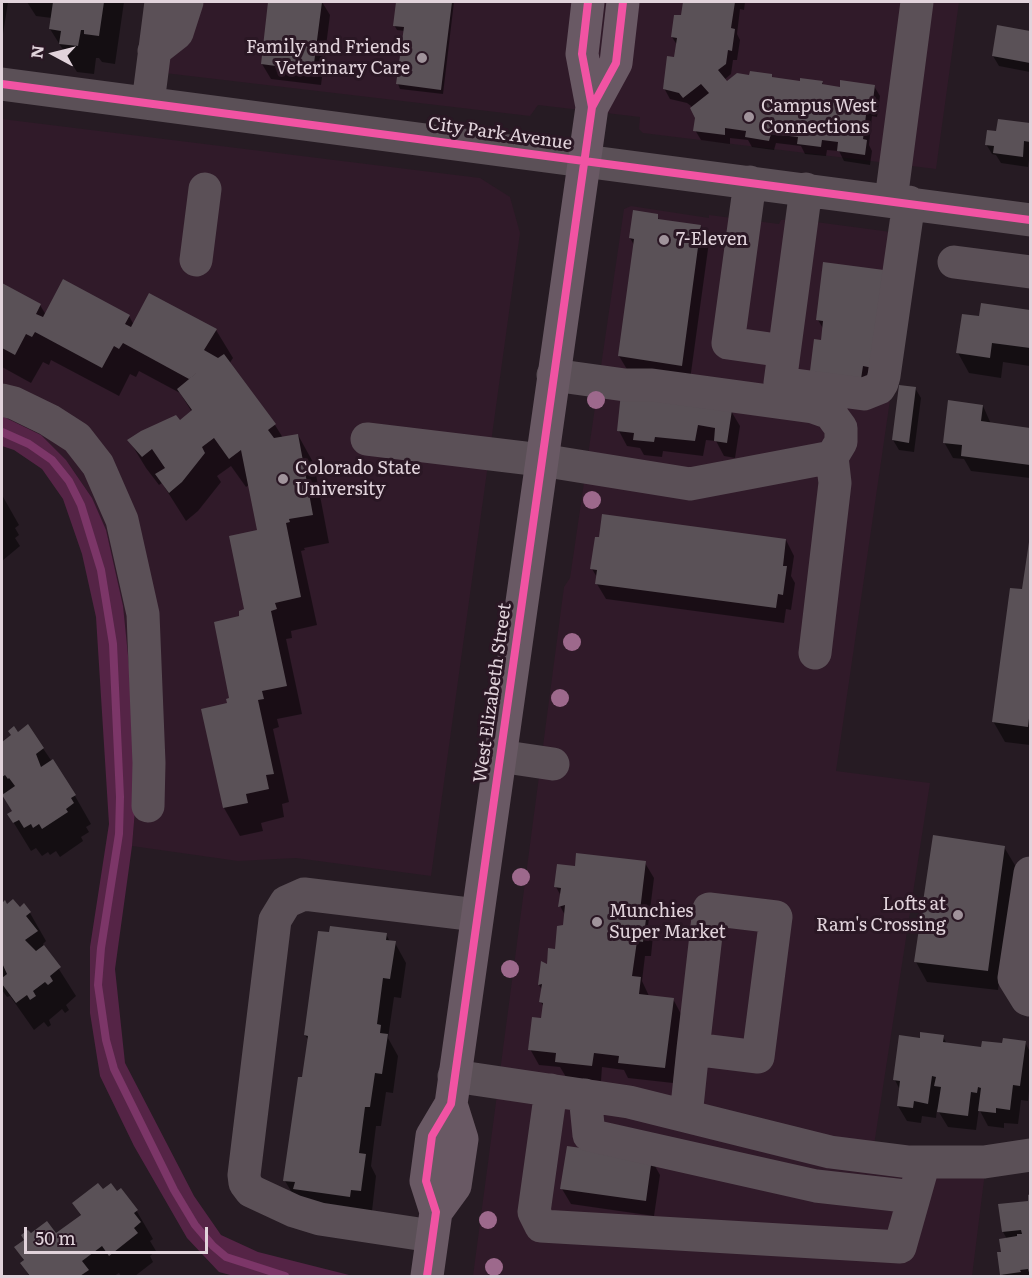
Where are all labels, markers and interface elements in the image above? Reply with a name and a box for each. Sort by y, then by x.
north arrow [24,24,84,84]
place label: Family and Friends Veterinary Care [246,37,410,80]
text: N [23,44,49,60]
marker: Family and Friends Veterinary Care [415,51,429,65]
place label: Campus West Connections [761,96,877,138]
marker: Campus West Connections [742,110,756,124]
street label: City Park Avenue [426,113,574,155]
place label: 7-Eleven [676,229,748,251]
marker: 7-Eleven [657,233,671,247]
place label: Colorado State University [295,458,421,500]
marker: Colorado State University [276,472,290,486]
street label: West Elizabeth Street [470,602,516,784]
place label: Lofts at Ram's Crossing [816,894,946,936]
place label: Munchies Super Market [609,901,726,944]
marker: Lofts at Ram's Crossing [951,908,965,922]
marker: Munchies Super Market [590,915,604,929]
scale bar [27,1215,212,1253]
text: 50 m [35,1224,76,1251]

